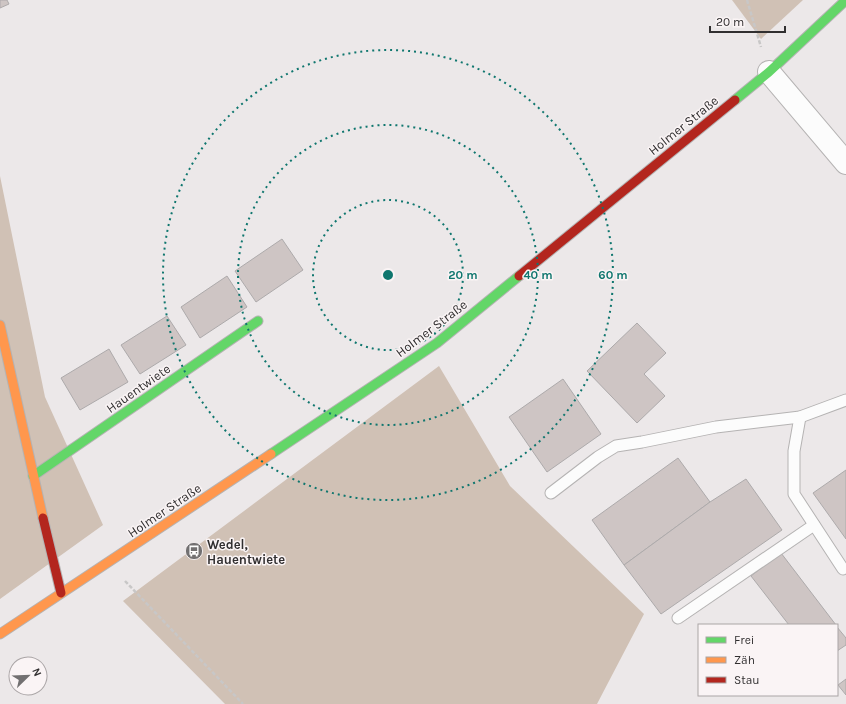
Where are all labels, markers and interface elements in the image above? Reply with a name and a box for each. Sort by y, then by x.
scale bar [710,8,785,34]
text: 20 m [716,15,744,29]
street label: Holmer Straße [645,93,721,158]
centre of rings [381,268,395,282]
text: 20 m [448,268,478,282]
text: 40 m [523,268,553,282]
text: 60 m [598,268,628,282]
street label: Holmer Straße [393,297,470,360]
street label: Hauentwiete [103,361,173,416]
street label: Holmer Straße [125,480,204,540]
place label: Wedel, Hauentwiete [207,537,285,567]
bus stop icon: Wedel, Hauentwiete [184,541,204,561]
legend [698,624,838,696]
text: Frei [734,633,754,647]
text: Zäh [734,653,755,667]
north arrow [8,656,48,696]
text: N [29,666,44,678]
text: Stau [734,673,760,687]

